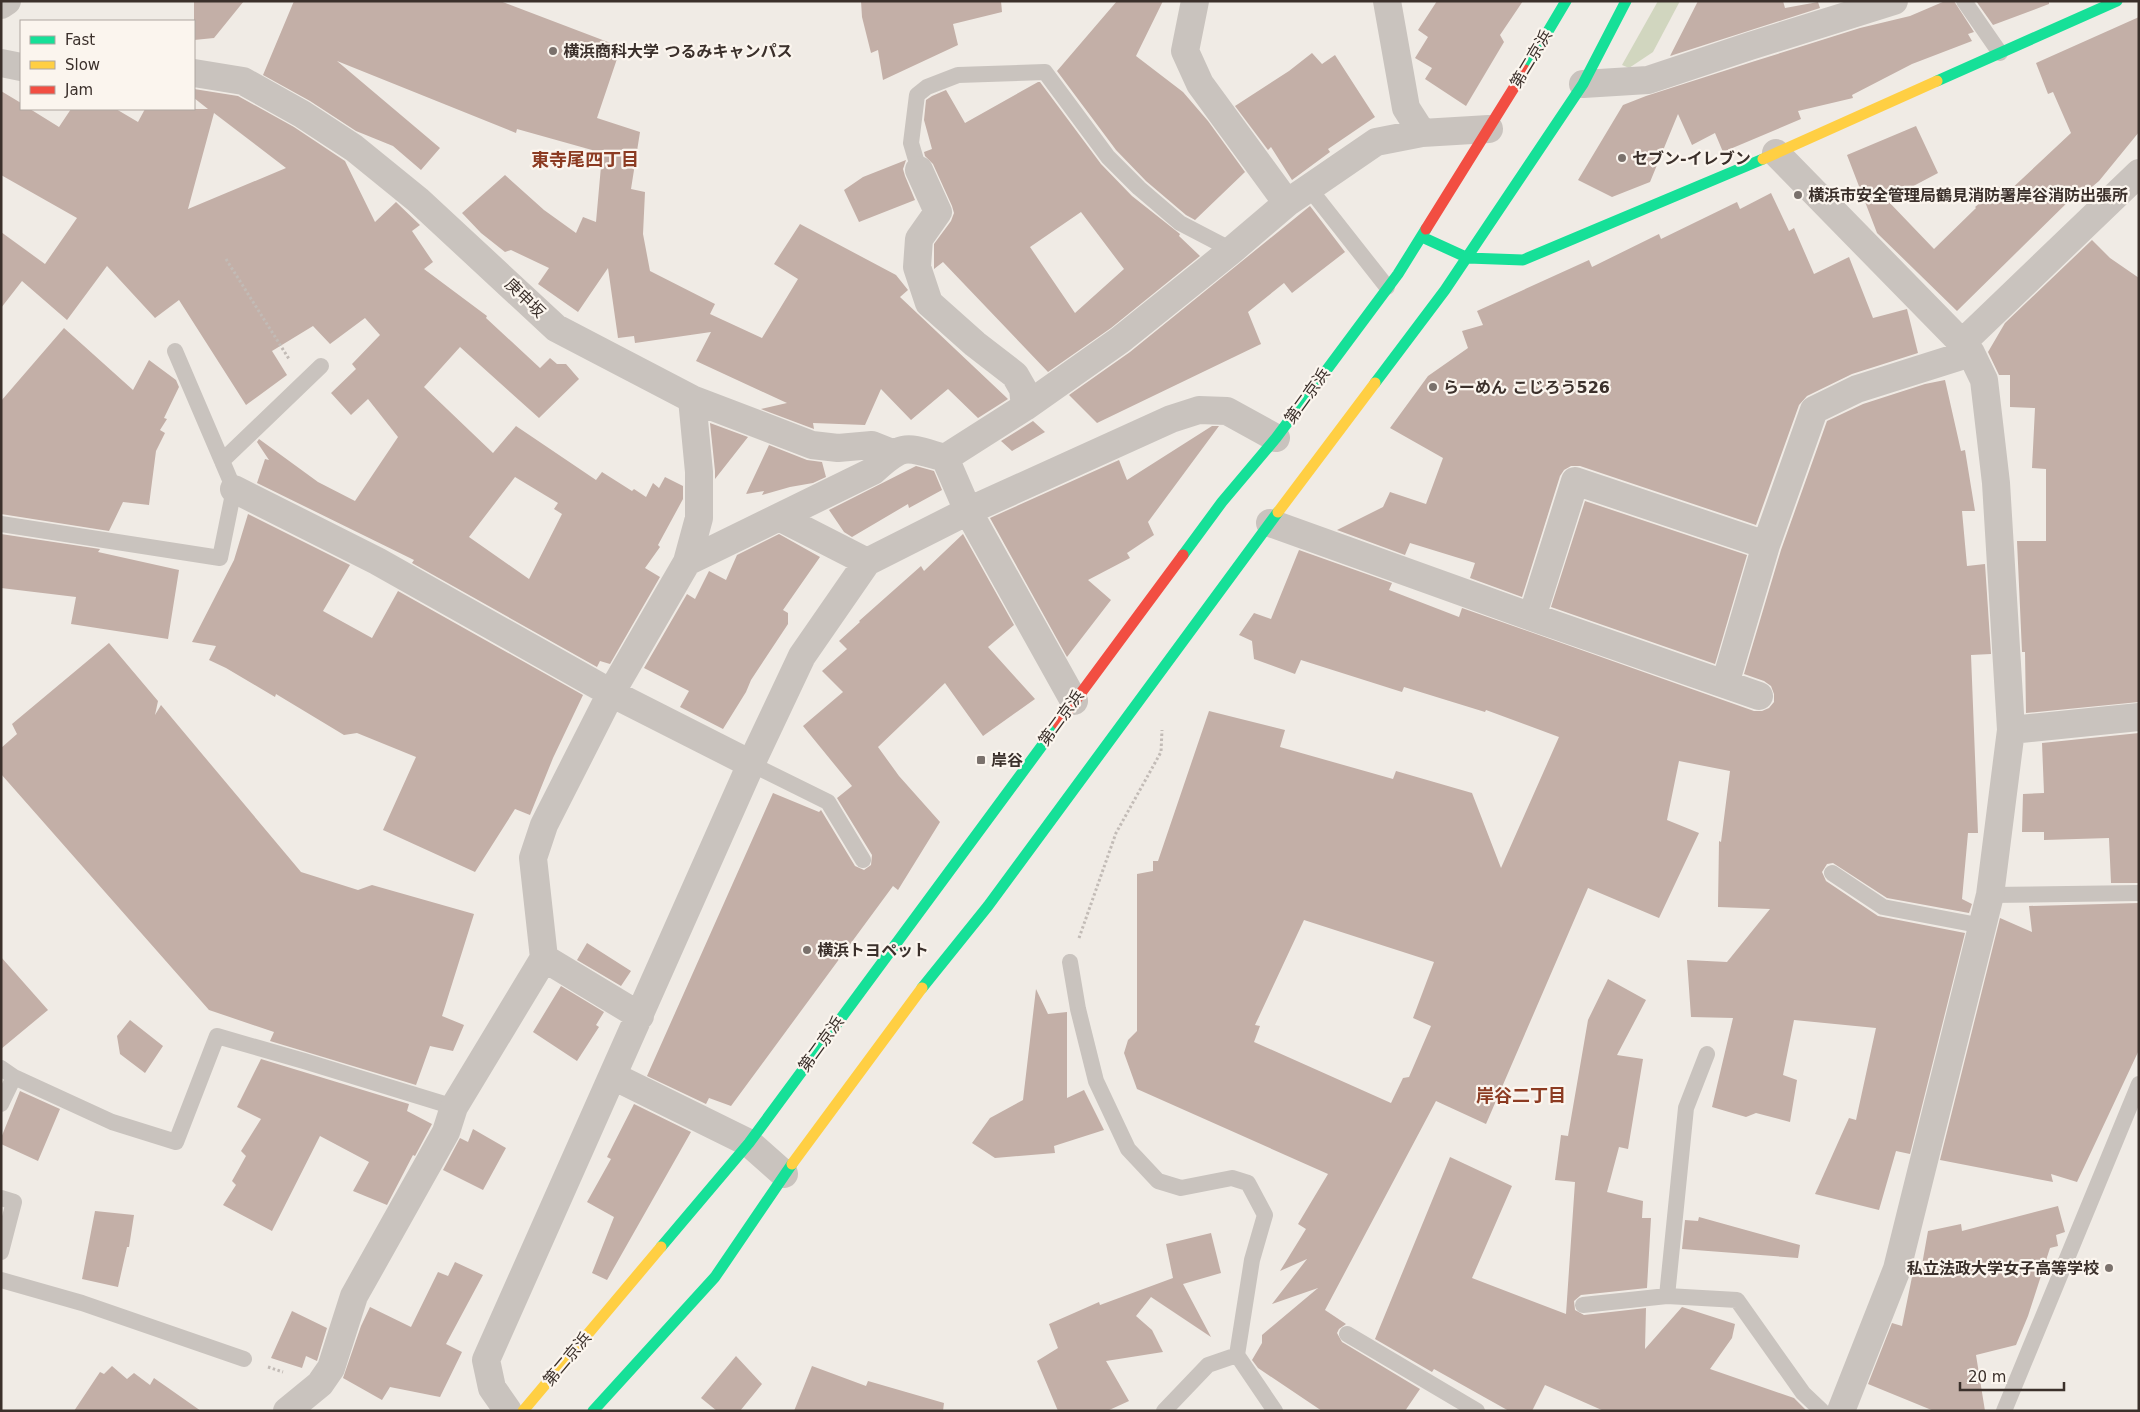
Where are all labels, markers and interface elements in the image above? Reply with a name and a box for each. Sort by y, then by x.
legend [20,20,195,110]
street label: 第二京浜 [1506,27,1556,91]
text: Fast [65,31,95,49]
place label: 横浜商科大学 つるみキャンパス [563,42,793,61]
marker: 横浜商科大学 つるみキャンパス [547,45,559,57]
text: Slow [65,56,100,74]
text: Jam [64,81,93,99]
district label: 東寺尾四丁目 [531,149,639,170]
place label: セブン-イレブン [1632,149,1751,168]
marker: セブン-イレブン [1616,152,1628,164]
place label: 横浜市安全管理局鶴見消防署岸谷消防出張所 [1808,186,2128,205]
marker: 横浜市安全管理局鶴見消防署岸谷消防出張所 [1792,189,1804,201]
street label: 庚申坂 [501,274,549,322]
street label: 第二京浜 [1281,365,1333,427]
place label: らーめん こじろう526 [1443,378,1610,397]
marker: らーめん こじろう526 [1427,381,1439,393]
street label: 第二京浜 [1035,687,1087,749]
place label: 岸谷 [991,751,1023,770]
marker: 岸谷 [975,754,987,766]
place label: 横浜トヨペット [817,941,929,960]
marker: 横浜トヨペット [801,944,813,956]
street label: 第二京浜 [795,1013,847,1075]
district label: 岸谷二丁目 [1476,1085,1566,1106]
place label: 私立法政大学女子高等学校 [1907,1259,2099,1278]
marker: 私立法政大学女子高等学校 [2103,1262,2115,1274]
street label: 第二京浜 [539,1328,595,1390]
scale bar [1960,1360,2064,1392]
text: 20 m [1968,1368,2006,1386]

